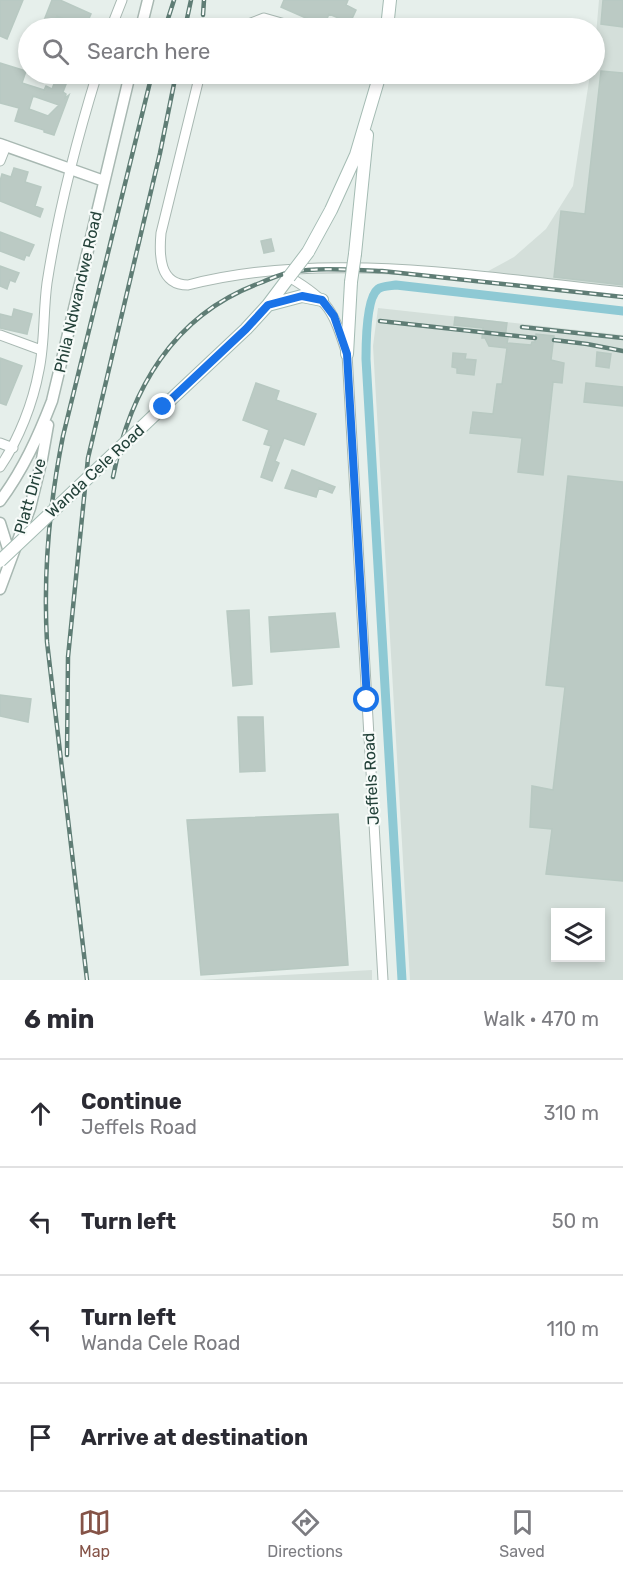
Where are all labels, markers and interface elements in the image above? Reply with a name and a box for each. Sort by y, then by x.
search box [18,18,605,84]
icon: search [39,35,72,68]
text: Search here [87,38,210,65]
street label: Phila Ndwandwe Road [50,209,106,375]
route end [149,393,175,419]
street label: Wanda Cele Road [42,421,148,521]
street label: Platt Drive [10,456,50,536]
route start [353,686,379,712]
street label: Jeffels Road [359,732,383,826]
map controls [551,908,605,962]
button: layers [551,908,605,962]
text: 6 min [24,1004,94,1035]
text: Walk · 470 m [483,1007,599,1031]
text: Continue [81,1088,182,1115]
icon: ahead [24,1097,57,1130]
text: 310 m [543,1101,599,1125]
text: Jeffels Road [81,1115,197,1139]
icon: left [24,1205,57,1238]
text: Turn left [81,1208,176,1235]
text: 50 m [552,1209,599,1233]
text: Turn left [81,1304,176,1331]
icon: left [24,1313,57,1346]
text: 110 m [547,1317,599,1341]
text: Wanda Cele Road [81,1331,240,1355]
icon: arrive [24,1421,57,1454]
text: Arrive at destination [81,1424,308,1451]
tab: Map [78,1506,111,1561]
tab: Directions [267,1506,343,1561]
tab: Saved [499,1506,545,1561]

